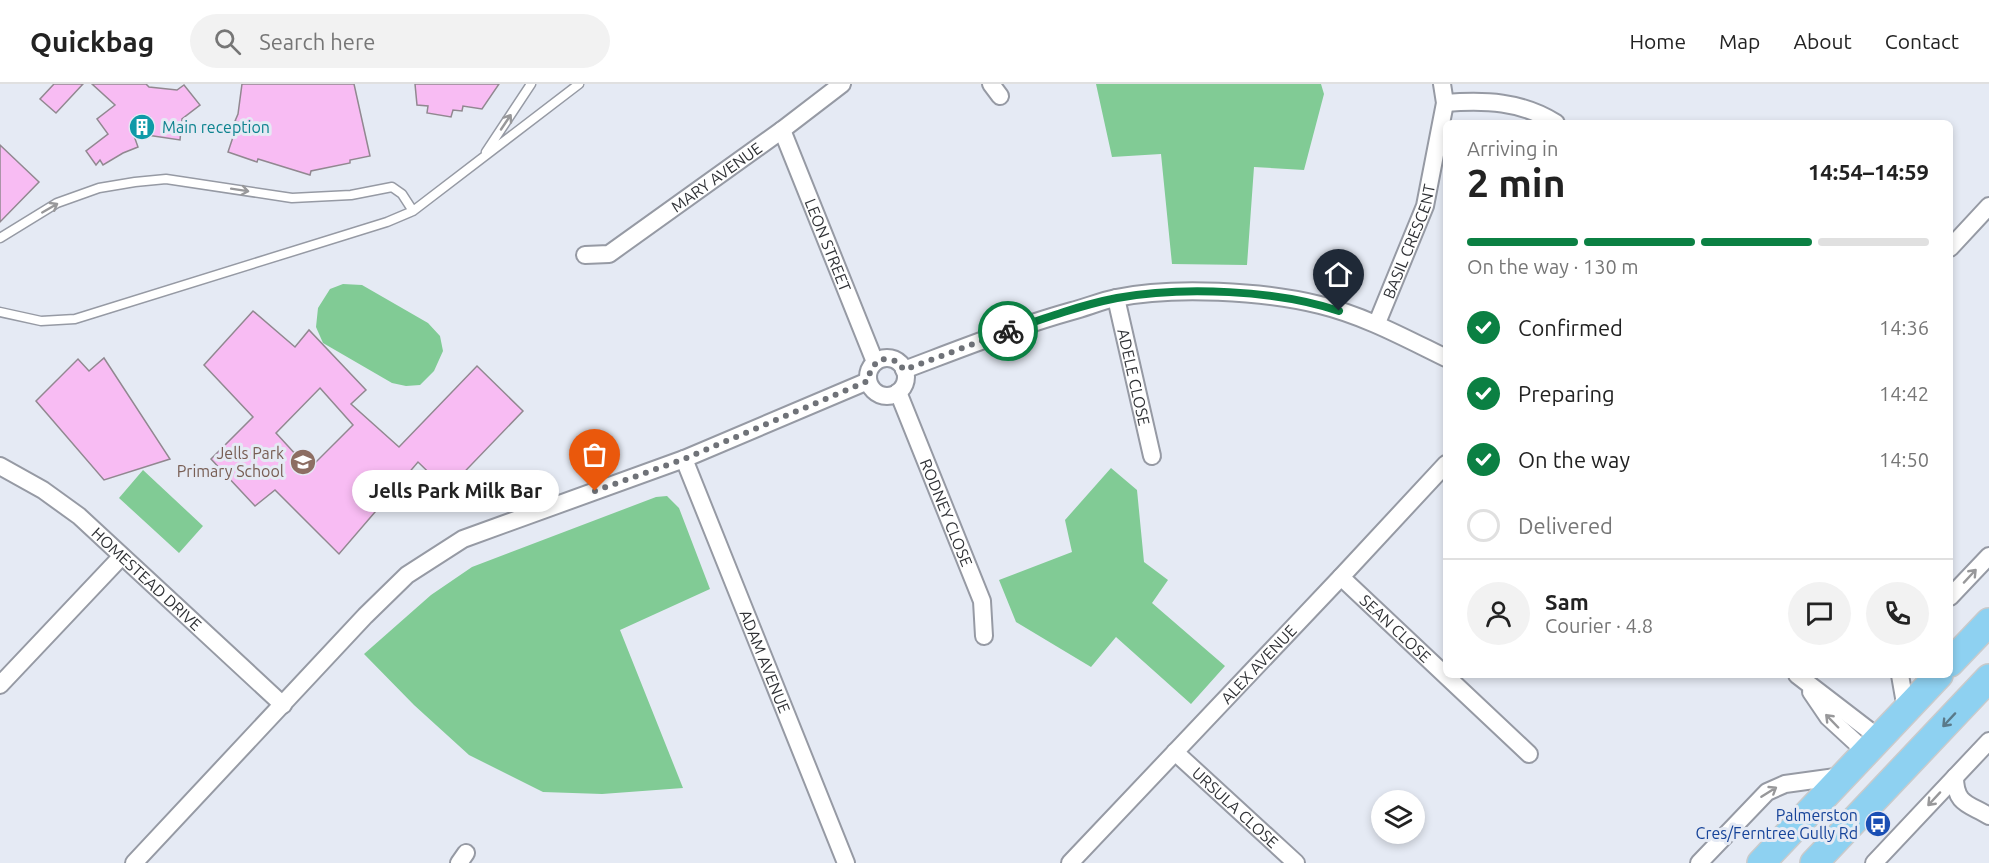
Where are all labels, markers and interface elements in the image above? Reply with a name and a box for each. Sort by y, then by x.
search box [190,14,610,68]
icon: search [211,25,244,58]
text: Quickbag [30,26,154,57]
text: Search here [259,29,375,54]
text: Home [1629,29,1686,53]
text: Map [1719,29,1760,53]
text: About [1793,29,1852,53]
text: Contact [1885,29,1959,53]
building icon: Main reception [127,112,157,142]
one-way arrow [500,114,512,130]
place label: Main reception [162,118,270,136]
text: Arriving in [1467,137,1558,160]
street label: MARY AVENUE [667,139,765,216]
text: 14:54–14:59 [1808,159,1929,184]
text: 2 min [1467,161,1566,204]
street label: BASIL CRESCENT [1379,182,1438,301]
one-way arrow [229,184,249,195]
street label: LEON STREET [801,196,855,294]
one-way arrow [41,201,58,213]
pin [1313,249,1364,311]
text: On the way · 130 m [1467,255,1639,278]
icon: home [1322,258,1355,291]
courier [978,301,1038,361]
icon: check [1467,311,1500,344]
icon: bike [992,315,1025,348]
text: Confirmed [1518,315,1623,340]
text: 14:36 [1879,316,1929,339]
street label: ADELE CLOSE [1114,327,1154,427]
icon: check [1467,377,1500,410]
text: Preparing [1518,381,1615,406]
text: 14:42 [1879,382,1929,405]
pin [569,429,620,491]
icon: bag [578,438,611,471]
icon: check [1467,443,1500,476]
place label: Jells Park Primary School [177,444,284,480]
school or university icon: Jells Park Primary School [288,447,318,477]
text: On the way [1518,447,1630,472]
text: 14:50 [1879,448,1929,471]
street label: RODNEY CLOSE [917,456,976,569]
callout: Jells Park Milk Bar [352,470,559,512]
text: Jells Park Milk Bar [369,479,542,502]
text: Delivered [1518,513,1613,538]
street label: HOMESTEAD DRIVE [88,524,205,634]
one-way arrow [1962,569,1977,584]
button: person [1467,582,1530,645]
button: chat [1788,582,1851,645]
button: phone [1866,582,1929,645]
text: Sam [1545,589,1589,614]
street label: SEAN CLOSE [1357,591,1435,666]
street label: ADAM AVENUE [736,607,794,716]
text: Courier · 4.8 [1545,614,1653,637]
street label: ALEX AVENUE [1217,621,1300,707]
one-way arrow [1825,713,1840,728]
one-way arrow [1942,713,1956,728]
street label: URSULA CLOSE [1189,764,1282,851]
one-way arrow [1760,785,1777,797]
map controls [1371,790,1425,844]
button: layers [1371,790,1425,844]
one-way arrow [1927,792,1942,807]
place label: Palmerston Cres/Ferntree Gully Rd [1696,806,1858,842]
bus stop icon: Palmerston Cres/Ferntree Gully Rd [1863,809,1893,839]

